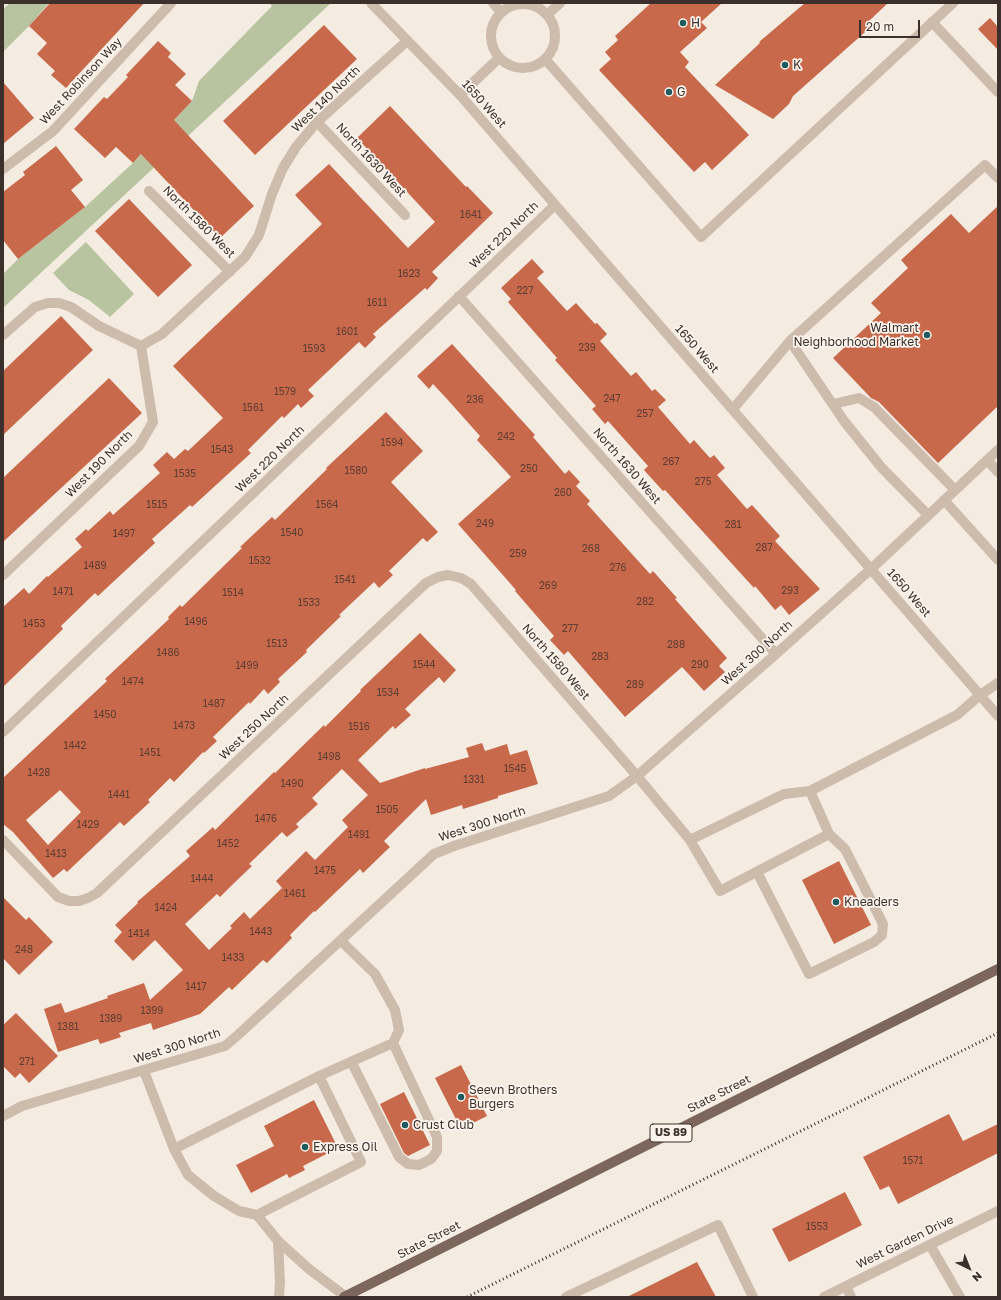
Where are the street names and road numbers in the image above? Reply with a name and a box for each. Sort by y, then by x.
street label: West Robinson Way [37,35,125,127]
street label: West 140 North [289,63,363,135]
street label: 1650 West [459,77,509,131]
street label: North 1630 West [333,120,409,200]
street label: North 1580 West [160,183,238,261]
street label: West 220 North [467,199,541,271]
street label: 1650 West [672,322,722,376]
street label: West 220 North [233,423,307,495]
street label: North 1630 West [590,425,664,507]
street label: West 190 North [62,427,136,501]
street label: 1650 West [884,566,934,620]
street label: West 300 North [719,617,795,689]
street label: North 1580 West [519,621,593,703]
street label: West 250 North [216,691,292,763]
street label: West 300 North [437,803,527,845]
street label: West 300 North [132,1025,222,1067]
street label: State Street [685,1072,753,1116]
road number: US 89 [650,1124,692,1142]
street label: West Garden Drive [854,1212,956,1272]
street label: State Street [395,1218,463,1262]

